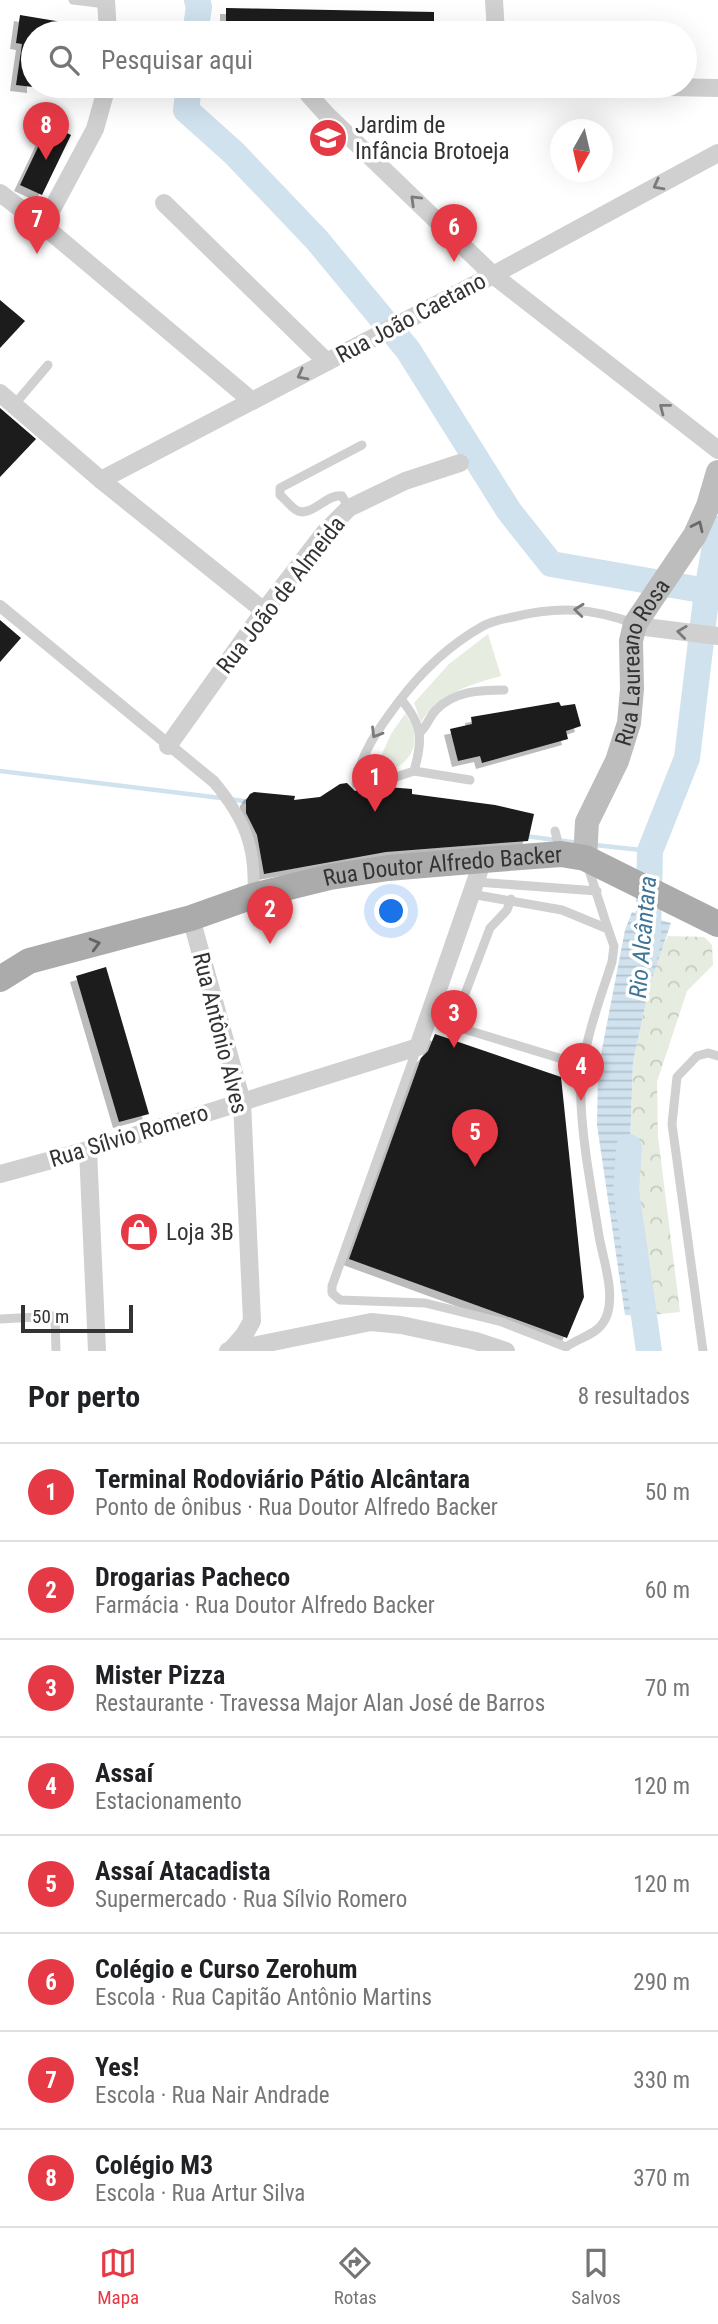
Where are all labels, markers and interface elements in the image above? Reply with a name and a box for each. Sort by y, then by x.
search box [21,21,697,98]
icon: search [45,41,83,79]
text: Pesquisar aqui [101,45,253,75]
pin: 8 [23,102,69,160]
place label: Jardim de Infância Brotoeja [355,112,510,165]
school or university icon: Jardim de Infância Brotoeja [307,117,349,159]
north arrow [550,119,613,182]
one-way arrow [653,177,665,190]
one-way arrow [410,195,423,208]
pin: 7 [14,196,60,254]
pin: 6 [431,204,477,262]
street label: Rua João Caetano [332,267,490,369]
one-way arrow [297,367,309,380]
one-way arrow [660,404,672,417]
street label: Rua João de Almeida [211,511,351,679]
one-way arrow [690,521,704,533]
street label: Rua Laureano Rosa [609,573,675,749]
one-way arrow [574,603,585,618]
one-way arrow [676,624,687,639]
one-way arrow [372,726,385,739]
pin: 1 [352,754,398,812]
street label: Rua Doutor Alfredo Backer [320,840,563,892]
water label: Rio Alcântara [624,875,662,999]
pin: 2 [247,886,293,944]
your location [374,894,408,928]
one-way arrow [88,938,100,952]
street label: Rua Antônio Alves [187,950,253,1116]
pin: 3 [431,990,477,1048]
pin: 4 [558,1043,604,1101]
street label: Rua Sílvio Romero [46,1099,212,1173]
pin: 5 [452,1109,498,1167]
shop icon: Loja 3B [118,1211,160,1253]
place label: Loja 3B [166,1219,234,1246]
scale bar [21,1302,133,1334]
text: 50 m [32,1305,69,1328]
text: Por perto [28,1379,140,1414]
text: 8 resultados [578,1383,690,1410]
text: Terminal Rodoviário Pátio Alcântara [95,1464,470,1494]
text: 1 [45,1479,57,1506]
text: 50 m [645,1479,690,1506]
text: Ponto de ônibus · Rua Doutor Alfredo Backer [95,1494,498,1521]
text: Drogarias Pacheco [95,1562,290,1592]
text: 2 [45,1577,57,1604]
text: 60 m [645,1577,690,1604]
text: Farmácia · Rua Doutor Alfredo Backer [95,1592,435,1619]
text: Mister Pizza [95,1660,225,1690]
text: 3 [45,1675,57,1702]
text: 70 m [645,1675,690,1702]
text: Restaurante · Travessa Major Alan José de Barros [95,1690,545,1717]
text: Assaí [95,1758,153,1788]
text: 4 [45,1773,57,1800]
text: 120 m [633,1773,690,1800]
text: Estacionamento [95,1788,242,1815]
text: Assaí Atacadista [95,1856,270,1886]
text: 5 [45,1871,57,1898]
text: 120 m [633,1871,690,1898]
text: Supermercado · Rua Sílvio Romero [95,1886,407,1913]
text: Colégio e Curso Zerohum [95,1954,358,1984]
text: 6 [45,1969,57,1996]
text: 290 m [633,1969,690,1996]
text: Escola · Rua Capitão Antônio Martins [95,1984,432,2011]
text: Yes! [95,2052,139,2082]
text: 7 [45,2067,57,2094]
text: 330 m [633,2067,690,2094]
text: Escola · Rua Nair Andrade [95,2082,330,2109]
text: Colégio M3 [95,2150,213,2180]
text: 8 [45,2165,57,2192]
text: 370 m [633,2165,690,2192]
text: Escola · Rua Artur Silva [95,2180,305,2207]
tab: Mapa [97,2244,139,2309]
tab: Rotas [334,2244,377,2309]
tab: Salvos [571,2244,621,2309]

